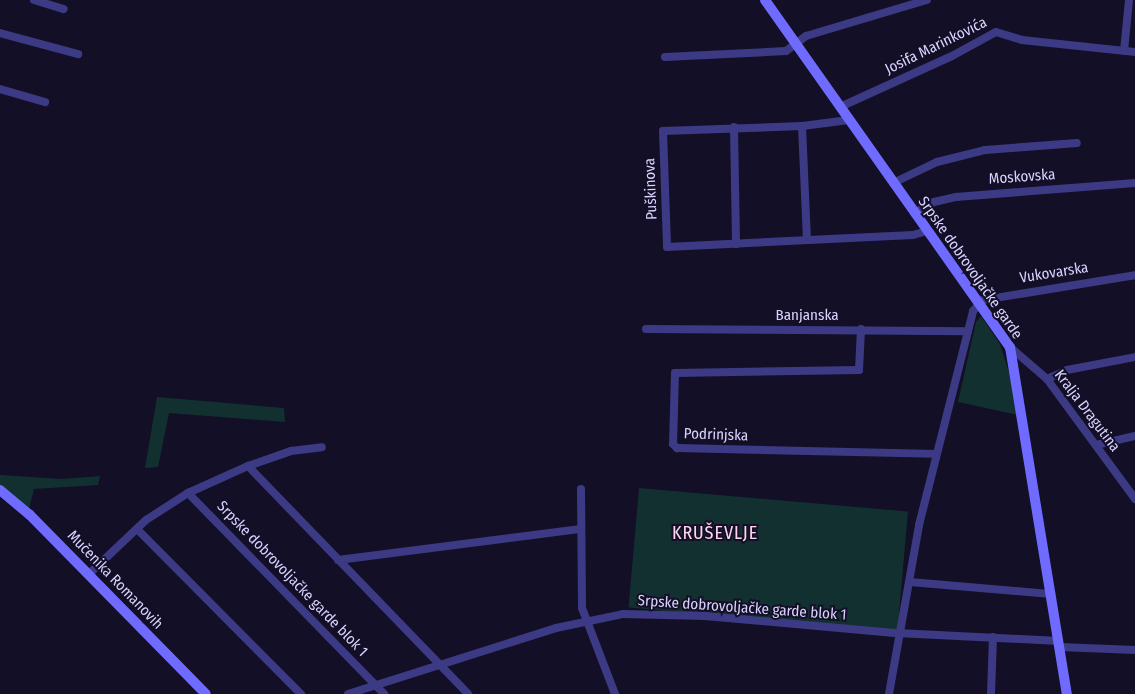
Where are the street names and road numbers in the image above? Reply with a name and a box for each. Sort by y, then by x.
street label: Josifa Marinkovića [882,14,990,78]
street label: Puškinova [641,158,661,220]
street label: Moskovska [988,166,1056,188]
street label: Srpske dobrovoljačke garde [914,193,1026,343]
street label: Vukovarska [1018,259,1090,287]
street label: Banjanska [775,307,839,325]
street label: Kralja Dragutina [1050,366,1124,456]
street label: Podrinjska [683,425,749,445]
street label: Srpske dobrovoljačke garde blok 1 [213,497,371,661]
street label: Mučenika Romanovih [63,527,167,633]
street label: Srpske dobrovoljačke garde blok 1 [637,592,847,624]

